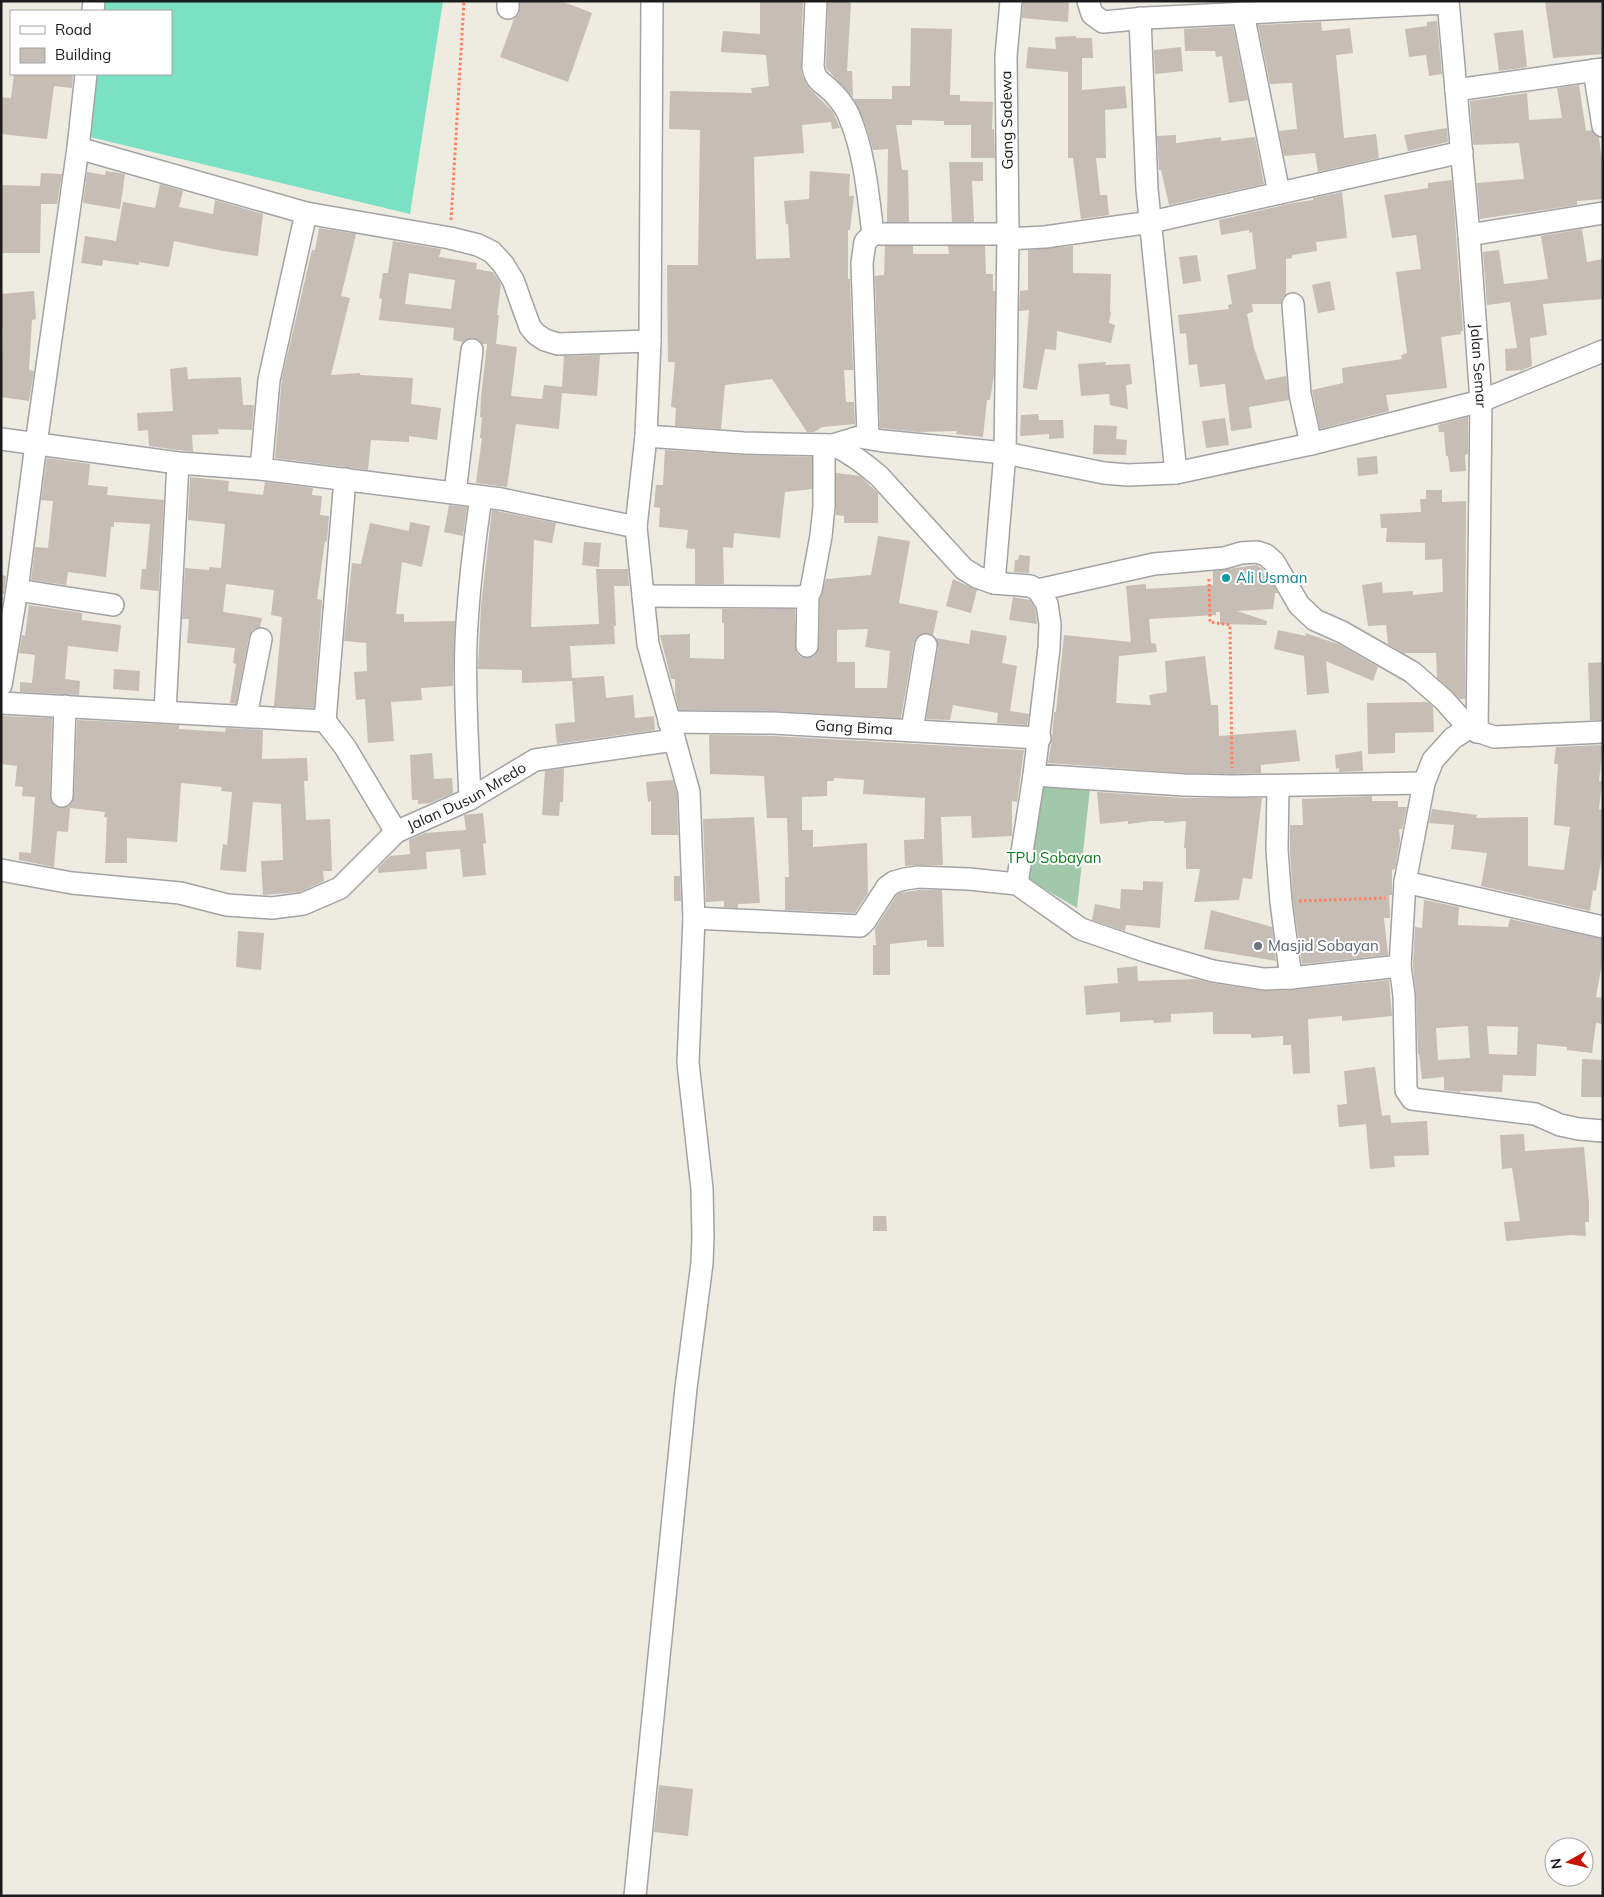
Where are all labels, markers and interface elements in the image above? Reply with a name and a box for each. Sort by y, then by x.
legend [10,10,172,75]
text: Road [55,20,92,39]
text: Building [55,45,111,64]
street label: Gang Sadewa [996,70,1017,170]
street label: Jalan Semar [1466,323,1491,409]
place label: Ali Usman [1236,568,1307,587]
marker: Ali Usman [1220,572,1232,584]
street label: Gang Bima [815,715,893,739]
street label: Jalan Dusun Mredo [404,758,529,835]
park label: TPU Sobayan [1006,848,1102,867]
place label: Masjid Sobayan [1268,936,1379,955]
marker: Masjid Sobayan [1252,940,1264,952]
north arrow [1544,1837,1594,1887]
text: N [1546,1857,1566,1870]

